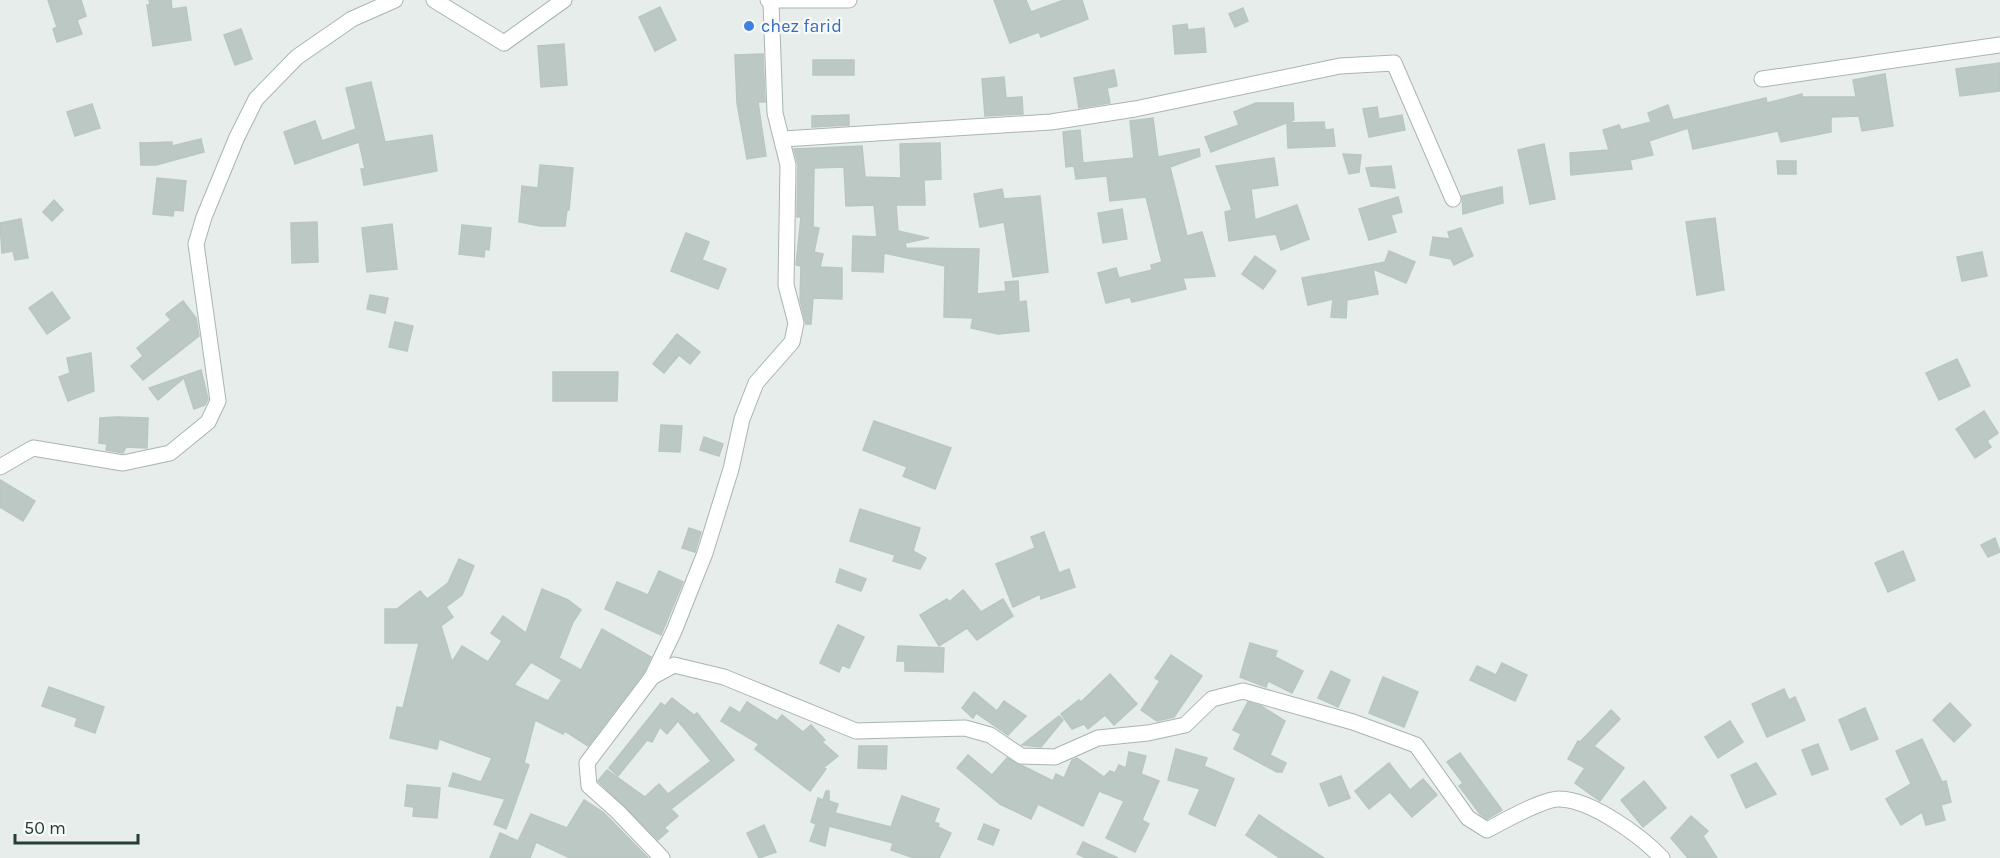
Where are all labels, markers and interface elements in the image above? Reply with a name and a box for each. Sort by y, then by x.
place label: chez farid [761,15,842,37]
marker: chez farid [742,19,756,33]
scale bar [15,807,138,845]
text: 50 m [24,817,66,839]

